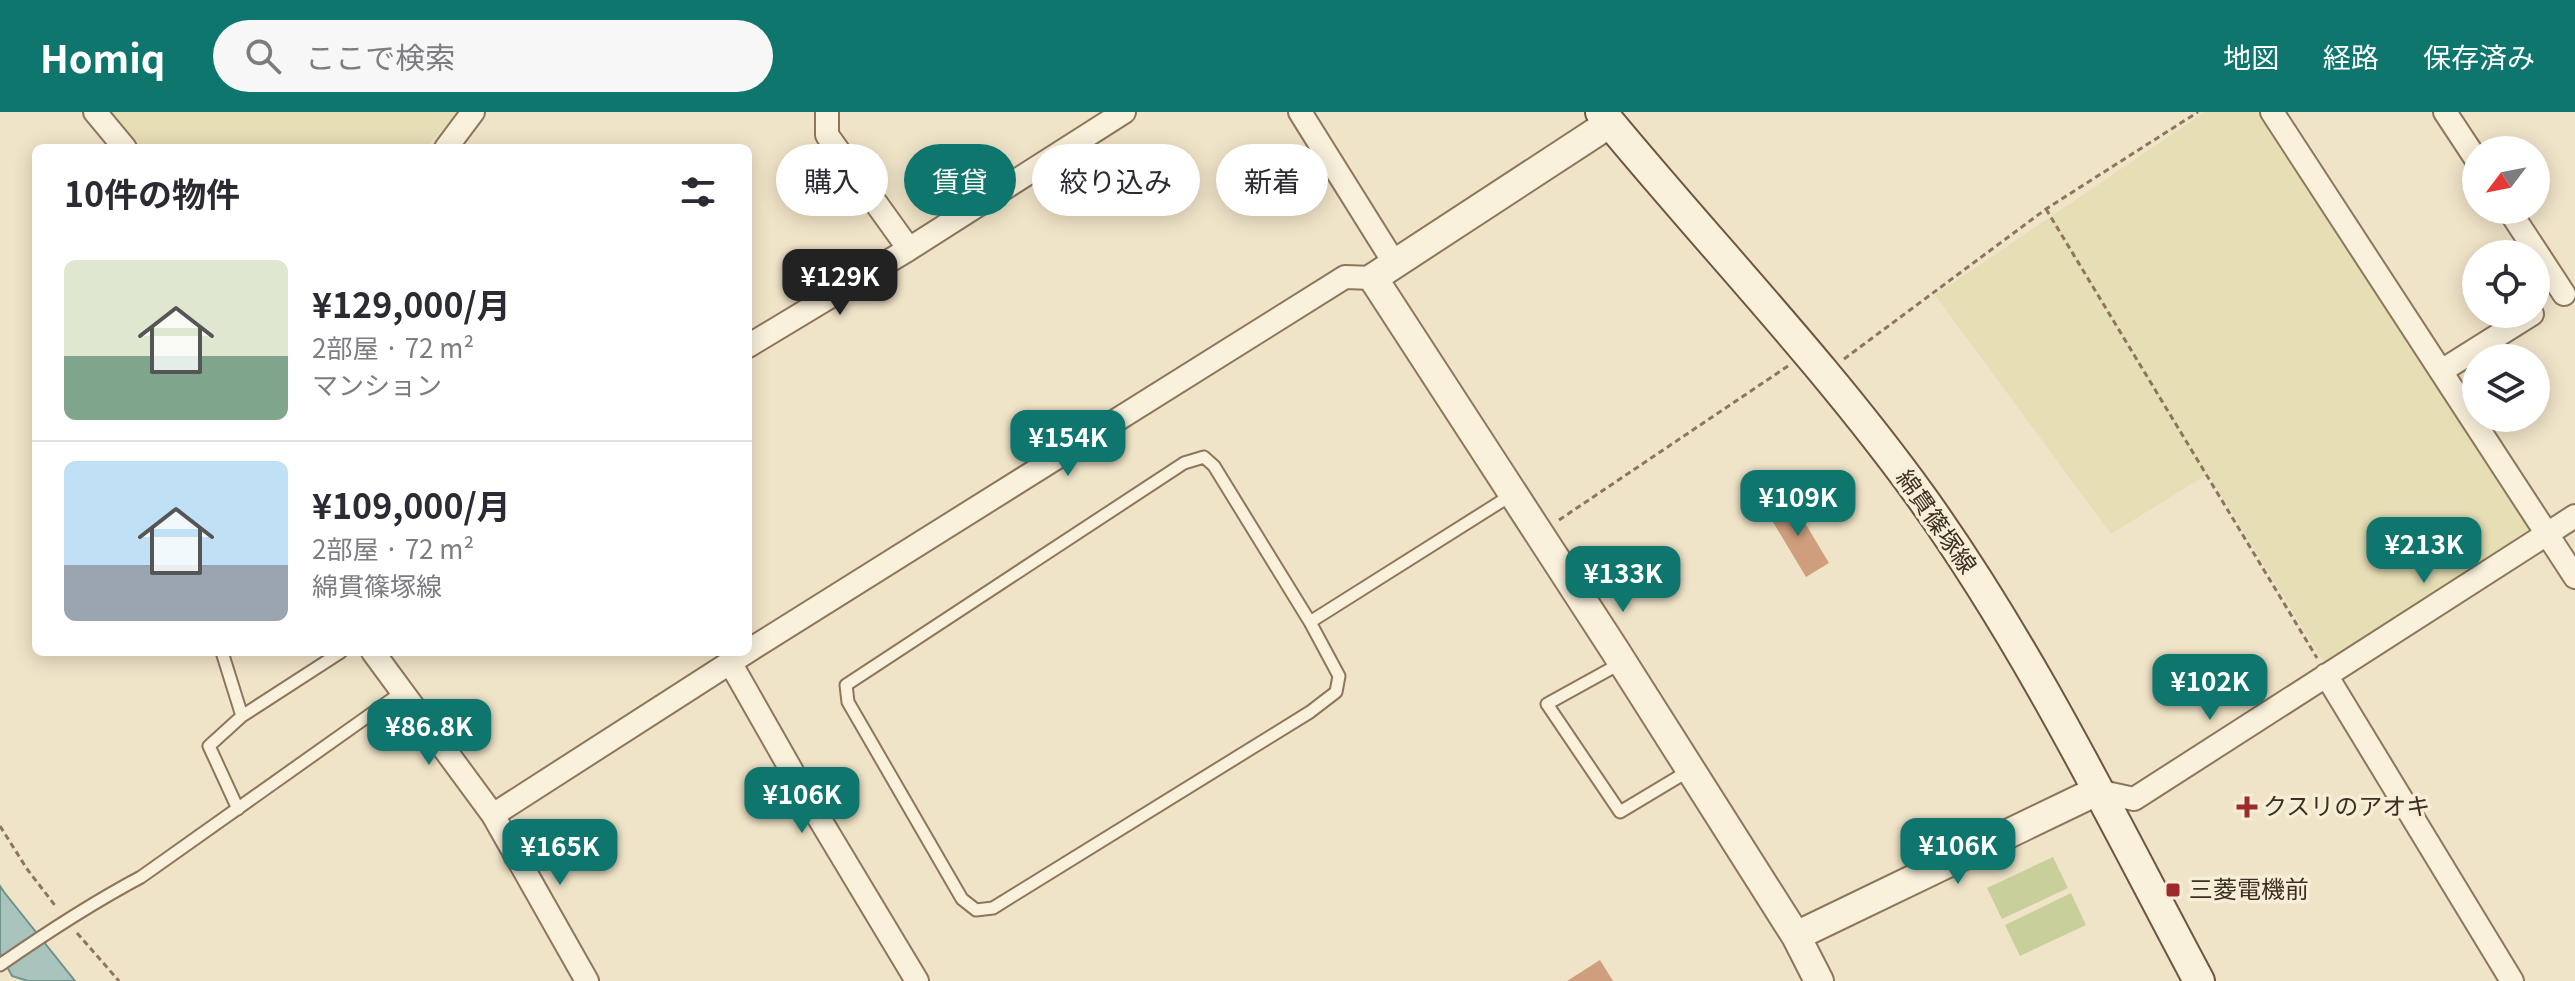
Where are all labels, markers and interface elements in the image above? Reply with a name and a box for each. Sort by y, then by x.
search box [213,20,773,92]
text: Homiq [40,29,165,84]
icon: search [241,34,285,78]
text: ここで検索 [305,34,455,78]
text: 地図 [2223,36,2279,76]
text: 経路 [2323,36,2379,76]
text: 保存済み [2423,36,2535,76]
north arrow [2462,136,2550,224]
map controls [2462,136,2550,432]
chip: 購入 [776,144,888,216]
chip: 賃貸 [904,144,1016,216]
chip: 絞り込み [1032,144,1200,216]
chip: 新着 [1216,144,1328,216]
text: 10件の物件 [64,168,240,217]
icon: filters [676,170,720,214]
button: locate [2462,240,2550,328]
pin: ¥129K [784,249,896,317]
text: ¥129K [800,256,880,293]
text: ¥129,000/月 [312,279,511,328]
icon: home [128,292,224,388]
text: 2部屋 · 72 m² [312,328,474,365]
button: layers [2462,344,2550,432]
text: マンション [312,365,442,402]
pin: ¥154K [1012,410,1124,478]
text: ¥154K [1028,417,1108,454]
street label: 綿貫篠塚線 [1889,461,1987,580]
pin: ¥109K [1742,470,1854,538]
text: ¥109K [1758,477,1838,514]
text: ¥109,000/月 [312,480,511,529]
icon: home [128,493,224,589]
pin: ¥213K [2368,517,2480,585]
text: ¥213K [2384,524,2464,561]
text: 2部屋 · 72 m² [312,529,474,566]
pin: ¥133K [1567,546,1679,614]
text: ¥133K [1583,553,1663,590]
text: 綿貫篠塚線 [312,566,442,603]
pin: ¥102K [2154,654,2266,722]
text: ¥102K [2170,661,2250,698]
pin: ¥86.8K [364,699,494,767]
text: ¥86.8K [385,706,473,743]
pin: ¥106K [746,767,858,835]
text: ¥106K [762,774,842,811]
place label: クスリのアオキ [2263,787,2430,822]
marker: クスリのアオキ [2238,798,2256,816]
pin: ¥106K [1902,818,2014,886]
pin: ¥165K [504,819,616,887]
text: ¥106K [1918,825,1998,862]
text: ¥165K [520,826,600,863]
place label: 三菱電機前 [2189,870,2309,905]
marker: 三菱電機前 [2164,881,2182,899]

